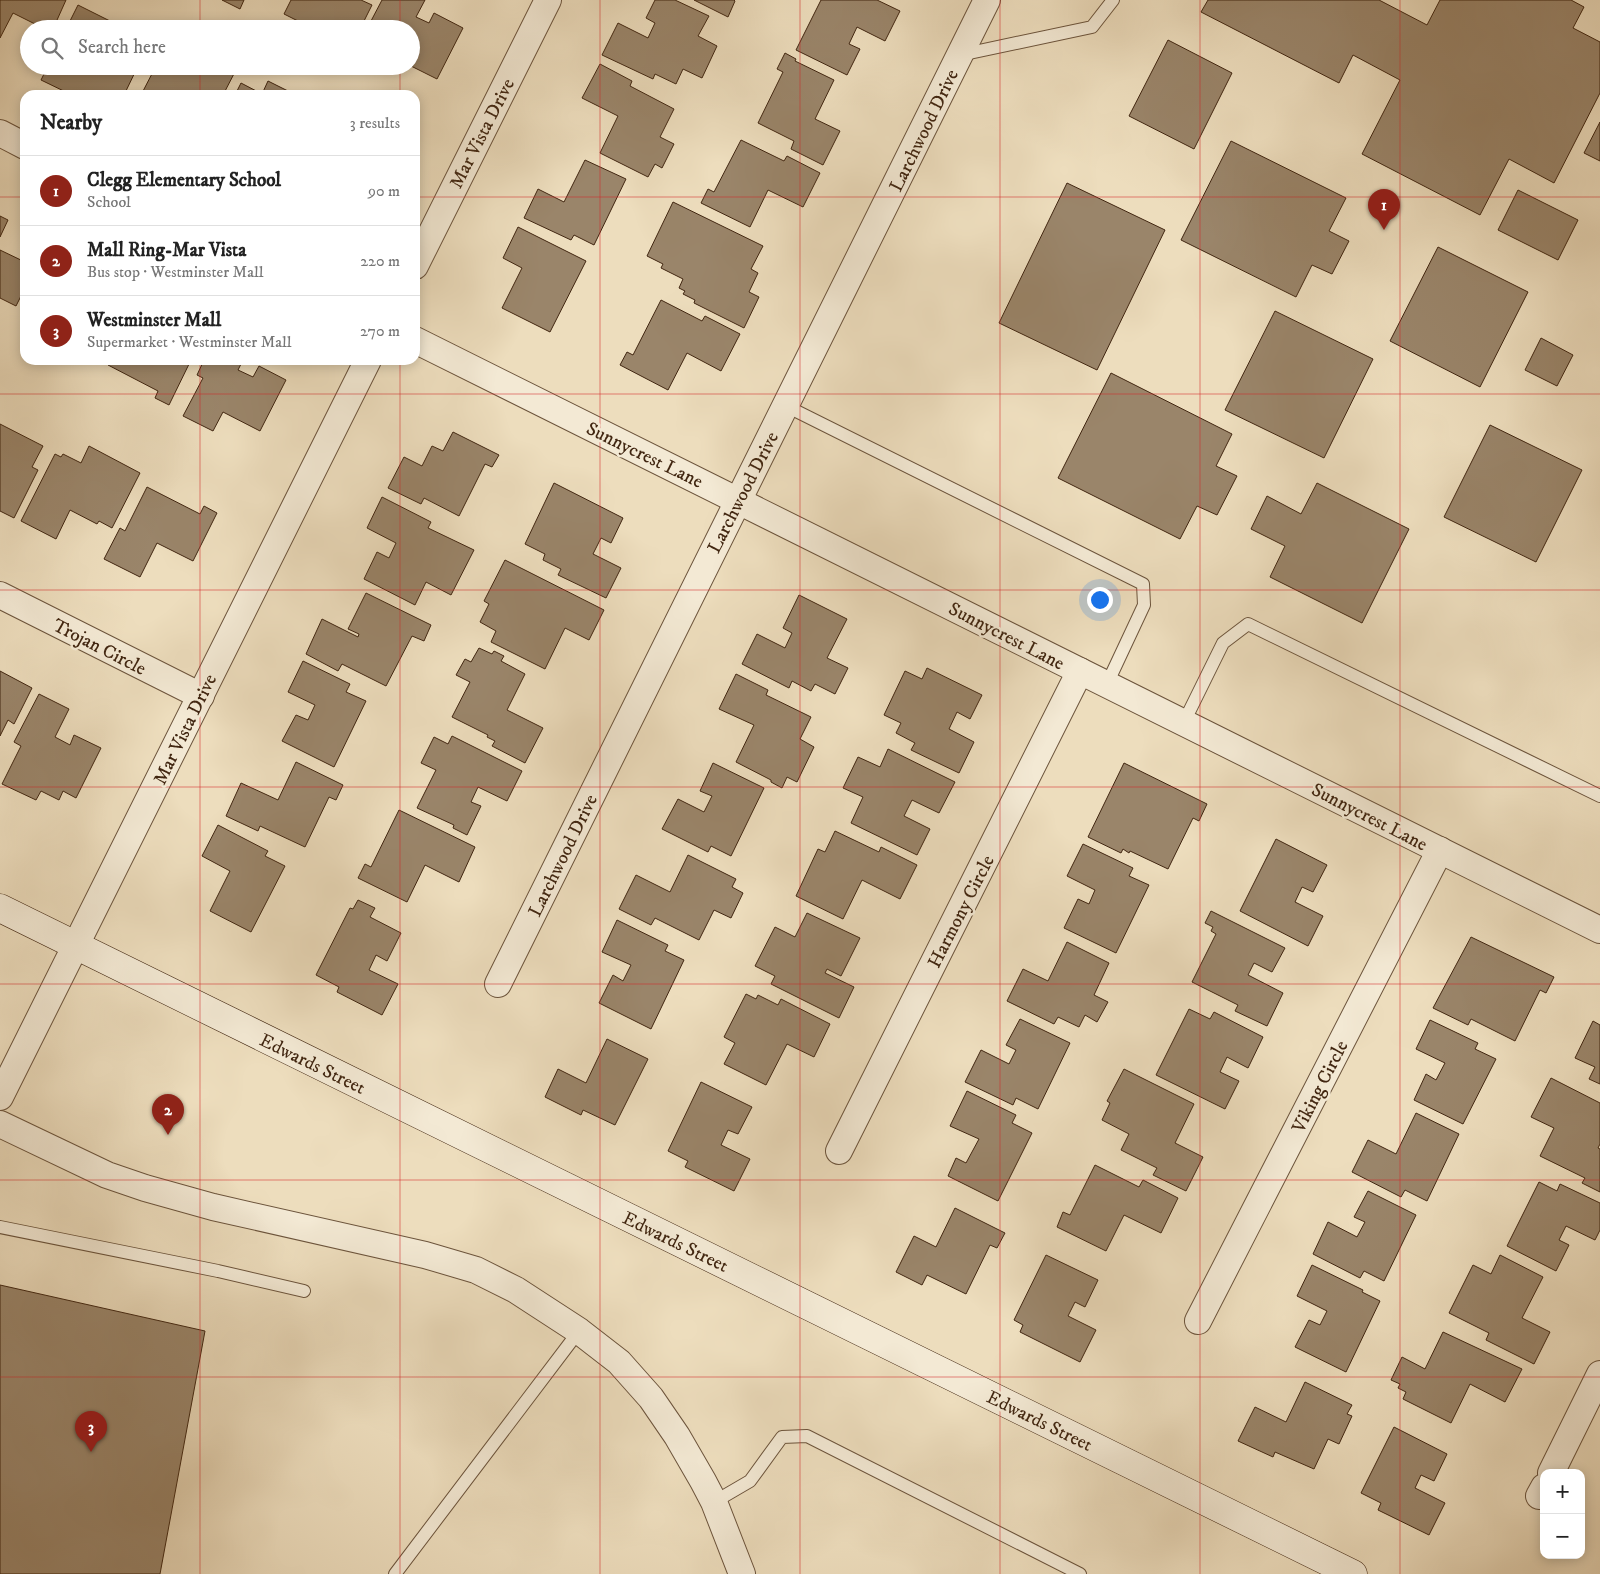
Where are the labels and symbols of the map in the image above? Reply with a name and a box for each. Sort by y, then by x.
street label: Larchwood Drive [885,66,964,196]
street label: Mar Vista Drive [445,75,520,192]
pin: 1 [1368,189,1400,230]
street label: Sunnycrest Lane [582,417,707,494]
street label: Larchwood Drive [703,428,784,557]
your location [1087,587,1113,613]
street label: Sunnycrest Lane [945,597,1068,675]
street label: Trojan Circle [49,614,150,681]
street label: Mar Vista Drive [149,670,222,789]
street label: Sunnycrest Lane [1308,778,1431,856]
street label: Larchwood Drive [524,791,603,921]
street label: Harmony Circle [923,851,1000,972]
street label: Edwards Street [256,1029,369,1100]
street label: Viking Circle [1287,1037,1353,1138]
pin: 2 [152,1094,184,1135]
street label: Edwards Street [619,1207,732,1278]
street label: Edwards Street [983,1386,1096,1457]
pin: 3 [75,1411,107,1452]

